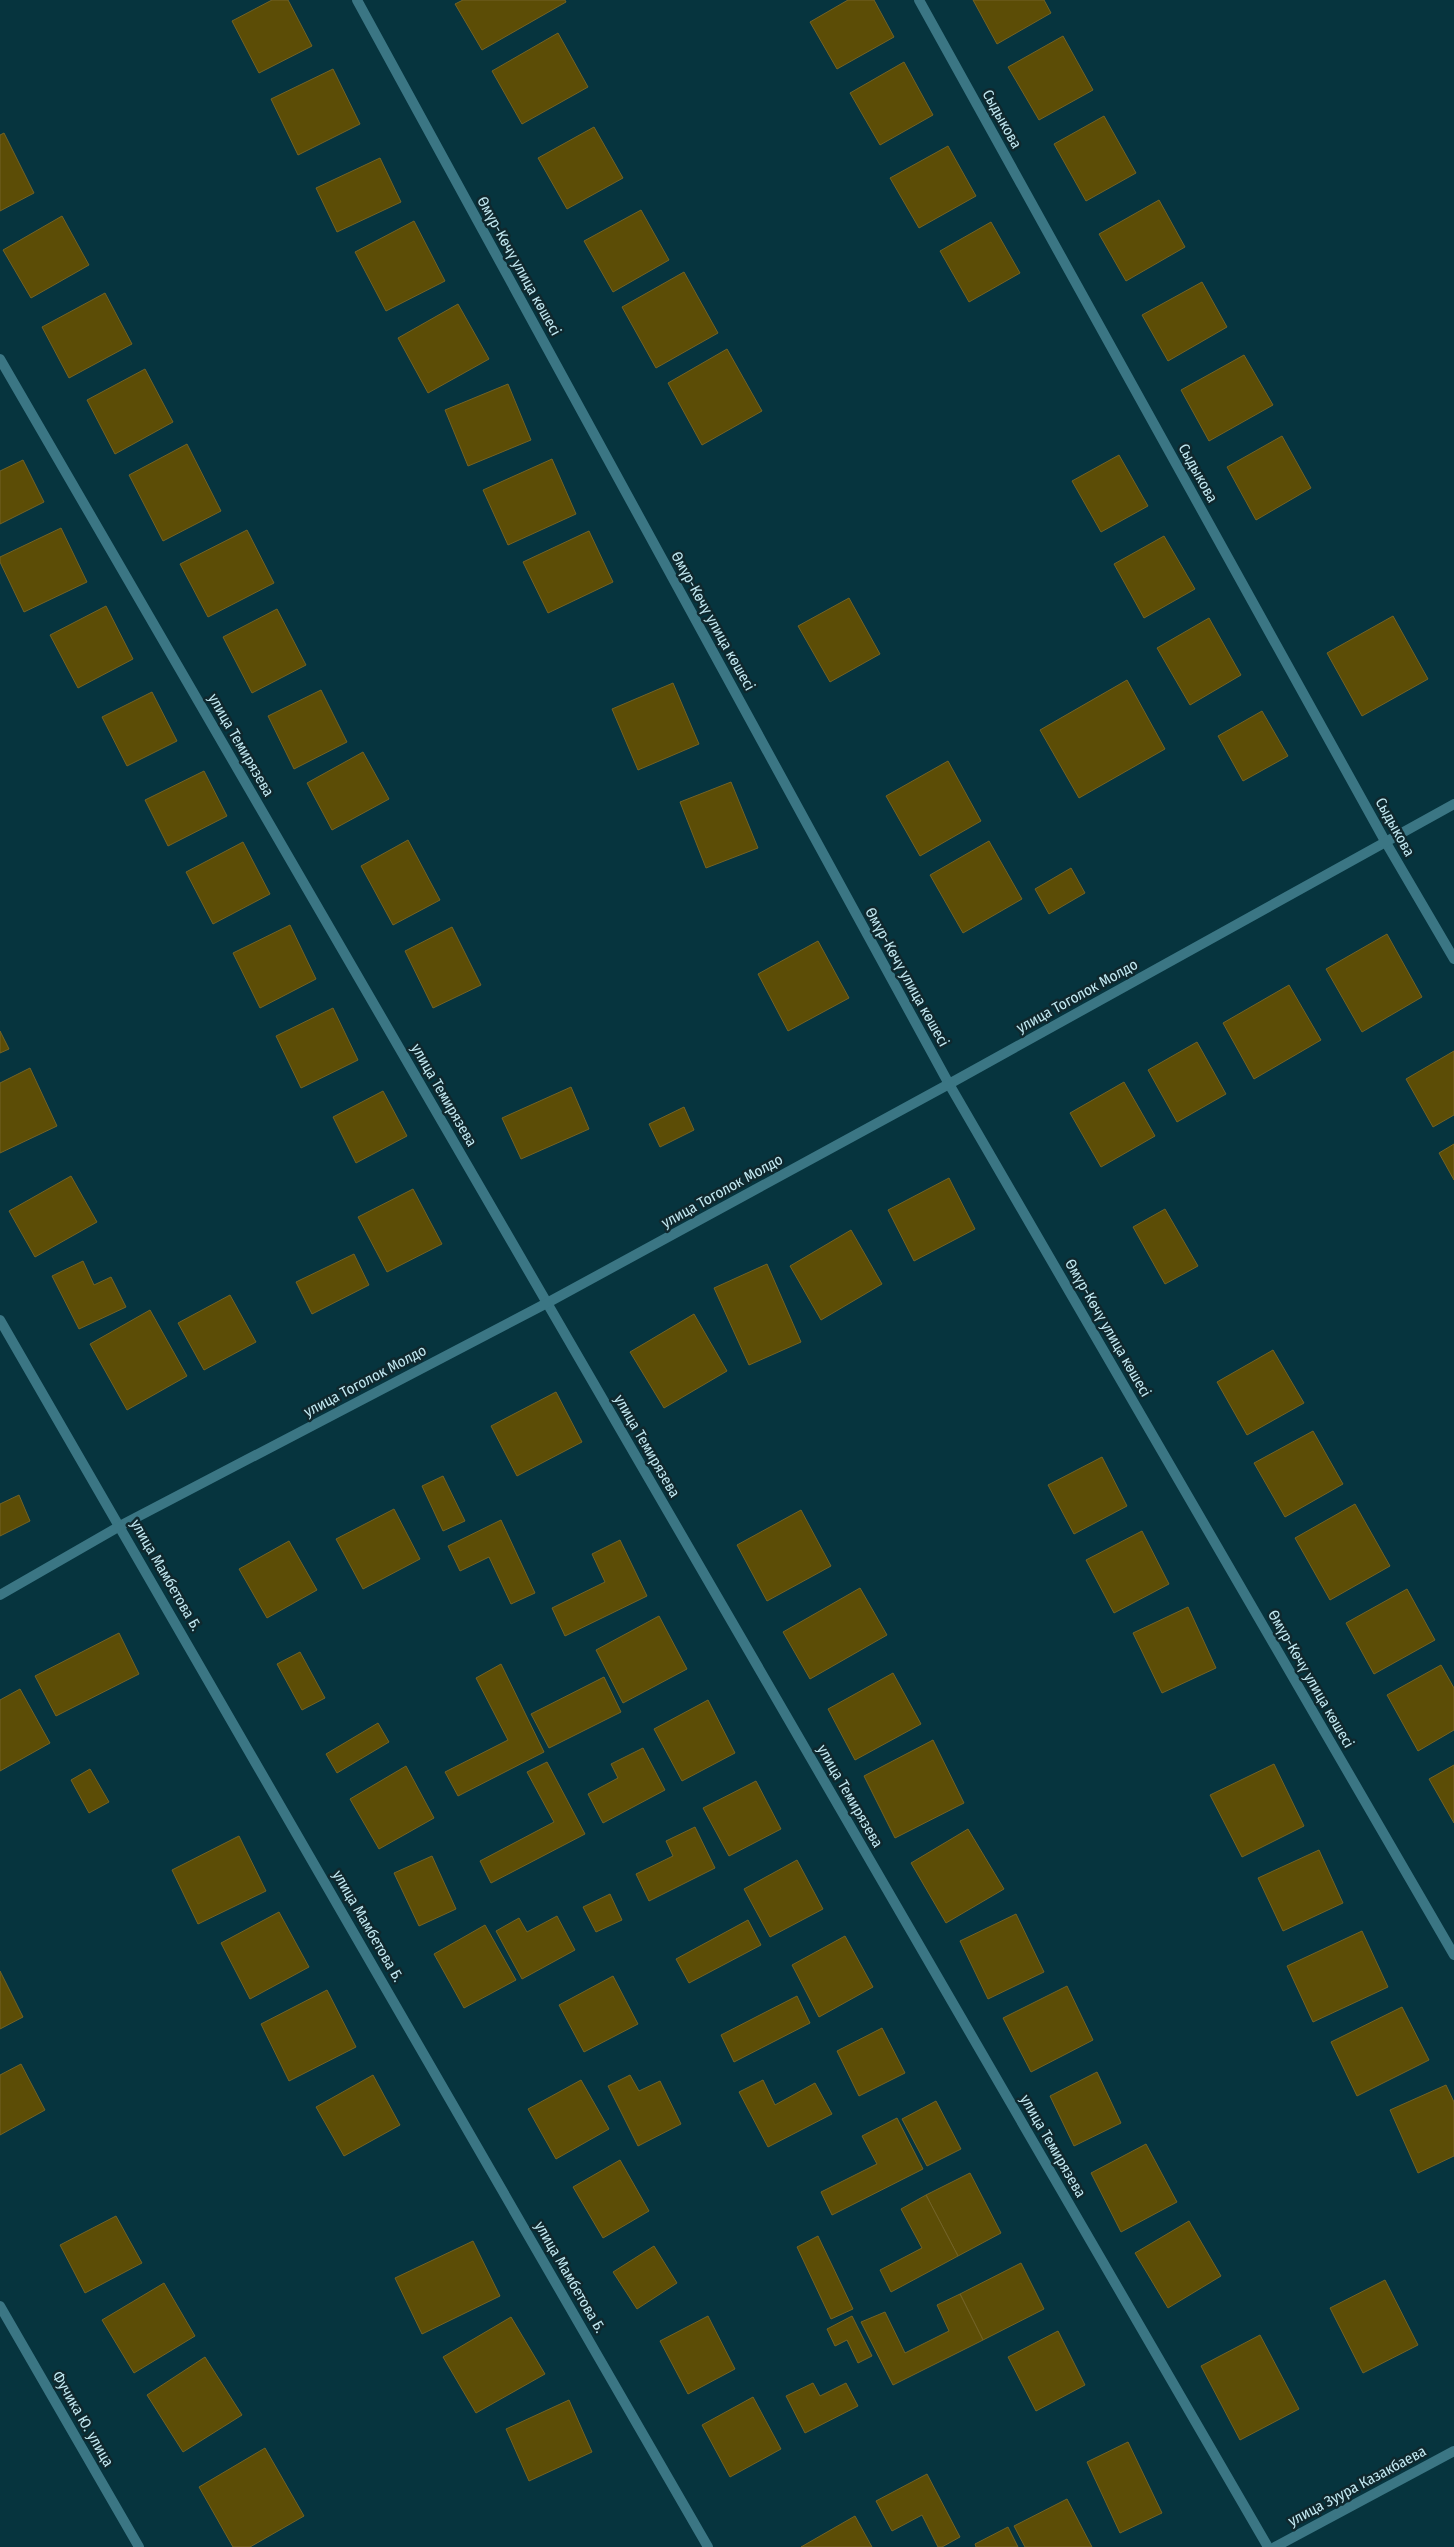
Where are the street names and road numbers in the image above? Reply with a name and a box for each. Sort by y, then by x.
street label: Сыдыкова [979,86,1025,152]
street label: Өмүр-Көчү улица көшесі [473,193,565,339]
street label: Сыдыкова [1175,440,1221,506]
street label: Өмүр-Көчү улица көшесі [667,548,759,694]
street label: улица Темирязева [204,690,278,800]
street label: Сыдыкова [1372,794,1418,860]
street label: Өмүр-Көчү улица көшесі [861,904,953,1050]
street label: улица Тоголок Молдо [1013,955,1141,1037]
street label: улица Темирязева [407,1040,481,1150]
street label: улица Тоголок Молдо [658,1150,786,1232]
street label: Өмүр-Көчү улица көшесі [1061,1256,1155,1400]
street label: улица Тоголок Молдо [301,1341,429,1421]
street label: улица Темирязева [610,1391,684,1501]
street label: улица Мамбетова Б. [127,1516,205,1634]
street label: Өмүр-Көчү улица көшесі [1264,1607,1358,1751]
street label: улица Темирязева [813,1741,887,1851]
street label: улица Мамбетова Б. [329,1867,407,1985]
street label: улица Темирязева [1016,2091,1090,2201]
street label: улица Мамбетова Б. [531,2218,609,2336]
street label: Фучика Ю. улица [48,2368,118,2470]
street label: улица Зуура Казакбаева [1285,2442,1429,2530]

